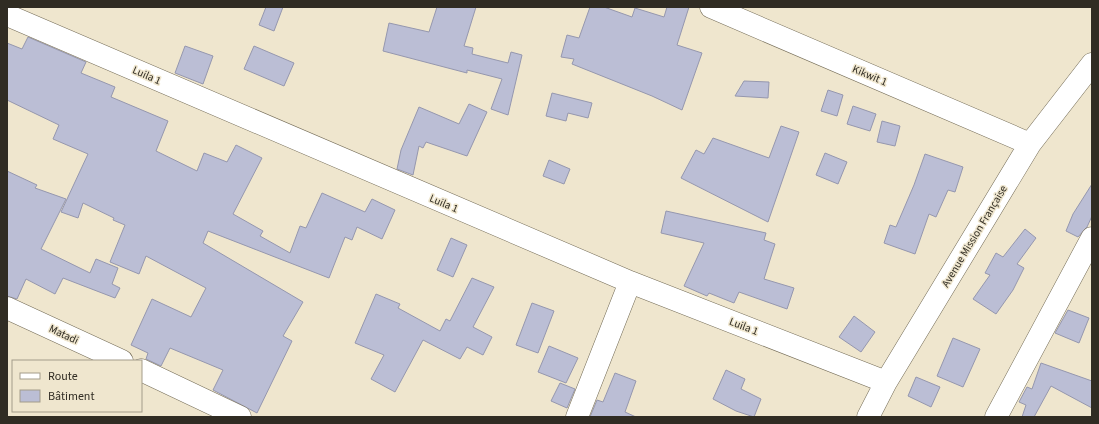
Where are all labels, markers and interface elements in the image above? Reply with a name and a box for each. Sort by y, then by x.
street label: Kikwit 1 [850,61,890,90]
street label: Luila 1 [130,63,164,88]
street label: Avenue Mission Française [938,182,1011,290]
street label: Luila 1 [427,191,461,216]
street label: Luila 1 [727,314,760,339]
street label: Matadi [46,321,81,348]
legend [12,360,142,412]
text: Route [48,368,78,385]
text: Bâtiment [48,388,94,405]

